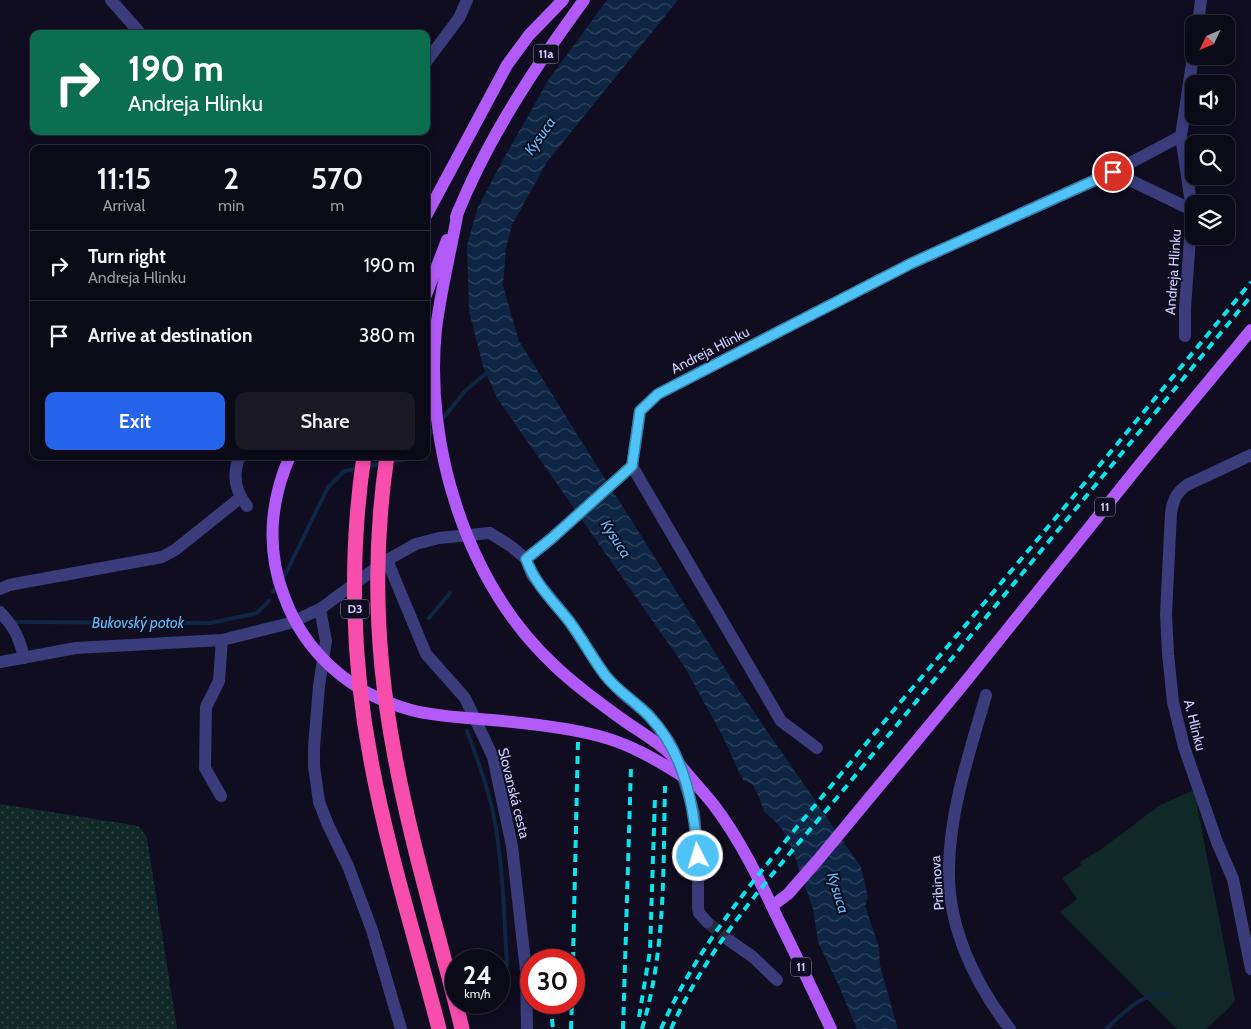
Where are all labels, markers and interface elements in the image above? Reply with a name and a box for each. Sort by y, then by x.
north arrow [1185,15,1235,65]
map controls [1185,15,1235,245]
road number: 11a [534,44,558,64]
text: 190 m [128,47,224,90]
icon: right [45,50,110,115]
button: sound [1185,75,1235,125]
text: Andreja Hlinku [128,90,263,117]
water label: Kysuca [521,114,559,158]
button: search [1185,135,1235,185]
pin [1092,151,1134,193]
icon: arrive [1099,158,1127,186]
text: 11:15 [97,160,151,197]
text: 2 [223,160,239,197]
text: 570 [311,160,363,197]
button: layers [1185,195,1235,245]
text: Arrival [103,196,145,215]
text: min [218,196,244,215]
text: m [330,196,344,215]
street label: Andreja Hlinku [1161,229,1185,315]
text: Turn right [88,245,166,268]
icon: right [45,252,73,280]
text: 190 m [364,254,415,277]
text: Andreja Hlinku [88,268,186,287]
icon: arrive [45,322,73,350]
street label: Andreja Hlinku [668,322,752,378]
text: Arrive at destination [88,324,252,347]
text: 380 m [359,324,415,347]
button: Exit [45,392,225,450]
button: Share [235,392,415,450]
road number: 11 [1095,498,1115,516]
water label: Kysuca [597,516,635,562]
road number: D3 [341,600,369,618]
water label: Bukovský potok [92,614,185,632]
street label: A. Hlinku [1180,698,1210,752]
street label: Slovanská cesta [494,746,534,840]
position arrow [671,829,723,881]
street label: Pribinova [926,855,948,911]
water label: Kysuca [823,870,853,916]
speed limit sign: 30 [520,949,585,1014]
road number: 11 [791,958,811,976]
text: 24 [463,960,492,990]
text: km/h [464,986,491,1001]

